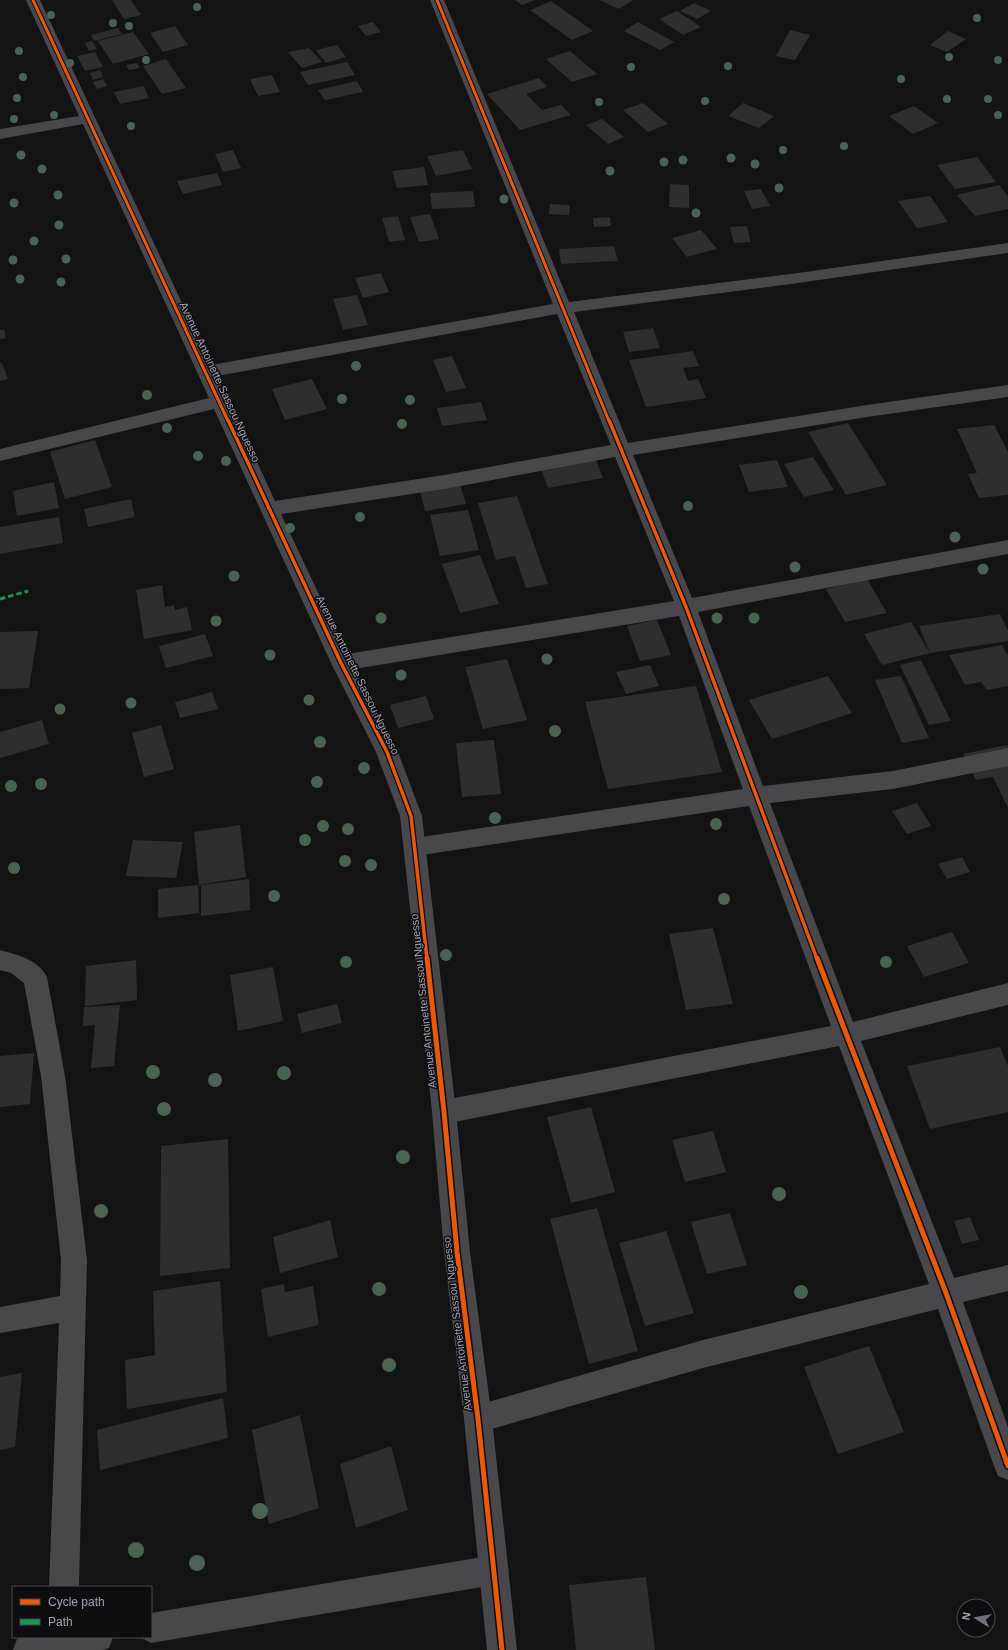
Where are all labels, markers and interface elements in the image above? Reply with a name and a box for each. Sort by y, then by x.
street label: Avenue Antoinette Sassou Nguesso [178,300,262,464]
street label: Avenue Antoinette Sassou Nguesso [314,594,402,756]
street label: Avenue Antoinette Sassou Nguesso [408,913,438,1089]
street label: Avenue Antoinette Sassou Nguesso [440,1236,474,1412]
legend [12,1586,152,1638]
text: Cycle path [48,1595,105,1609]
north arrow [956,1598,996,1638]
text: N [960,1611,973,1621]
text: Path [48,1615,73,1629]

